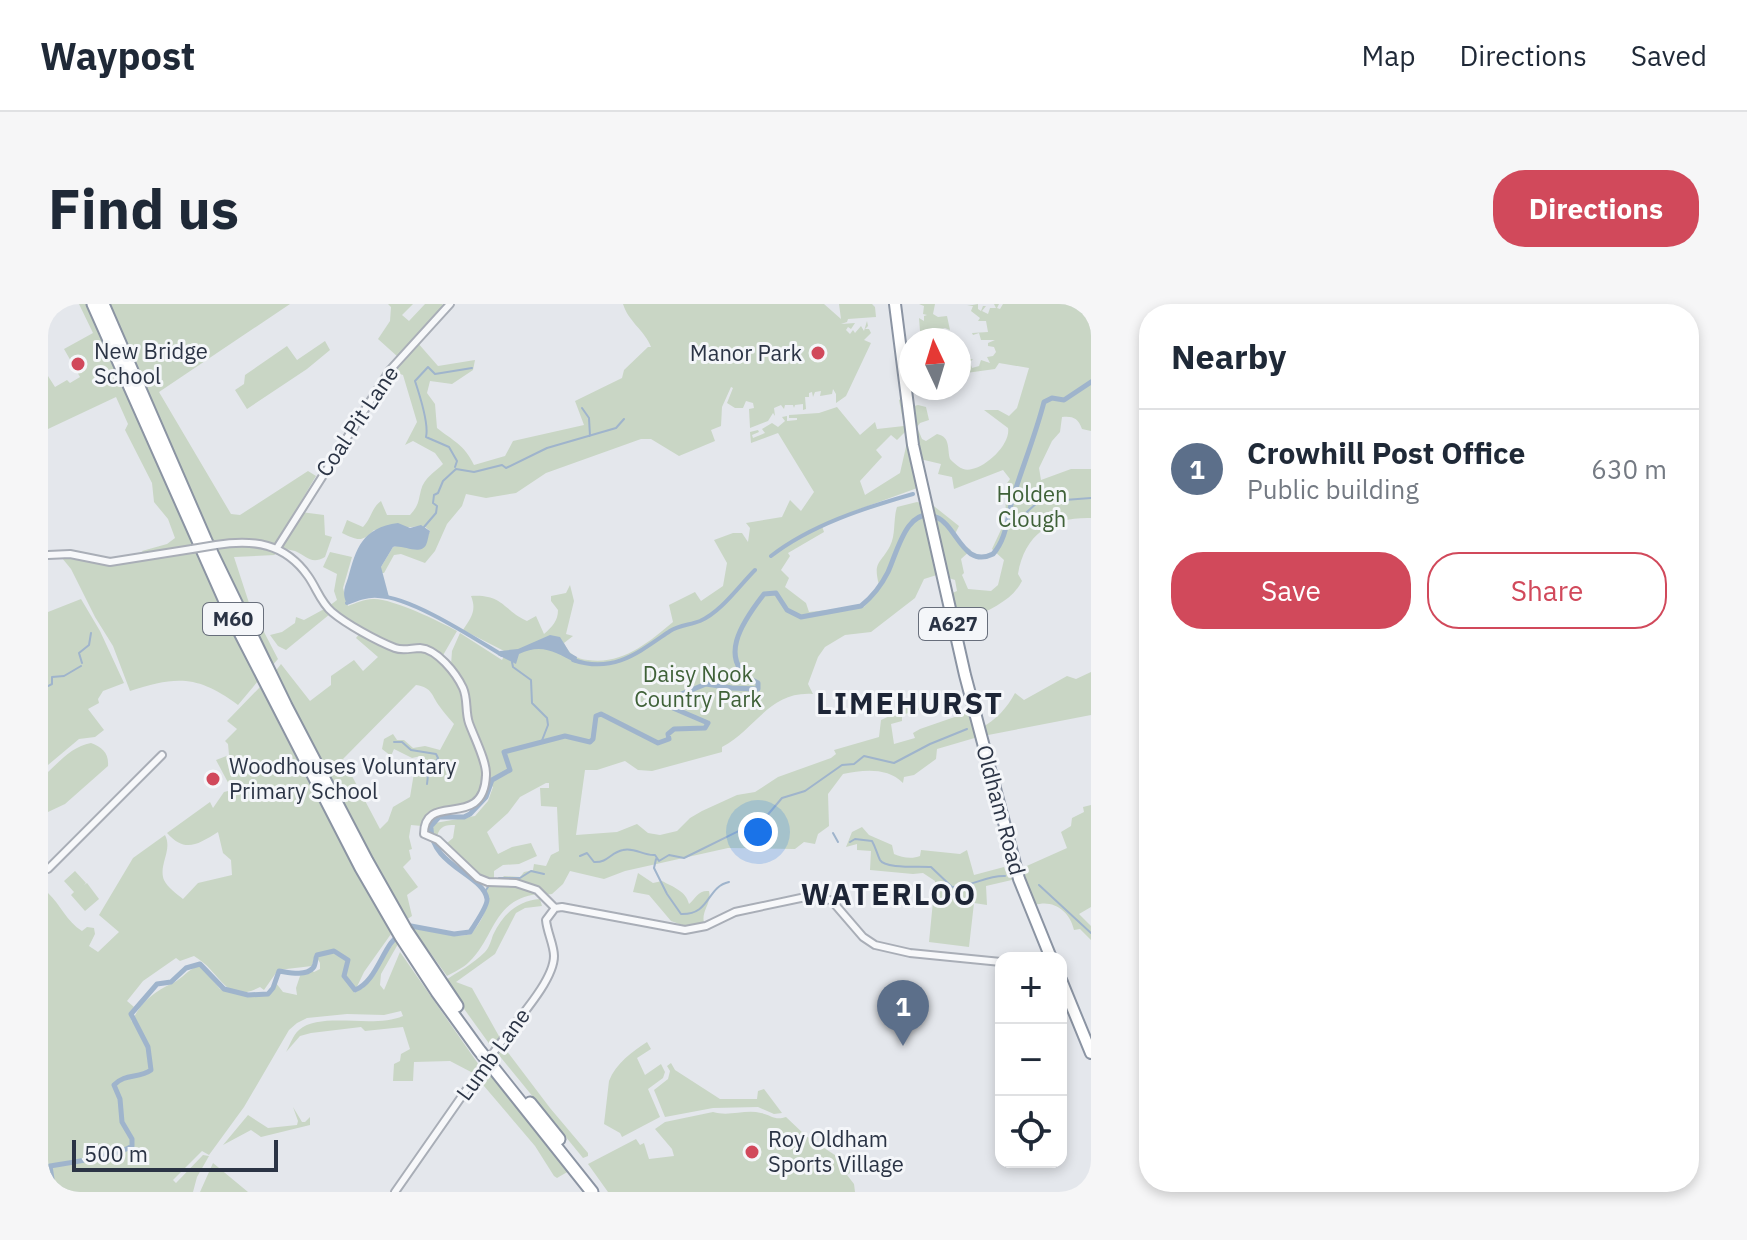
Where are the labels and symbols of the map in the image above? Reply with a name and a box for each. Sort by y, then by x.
north arrow [899,328,971,400]
place label: New Bridge School [94,336,208,390]
place label: Manor Park [690,338,802,367]
marker: Manor Park [809,344,827,362]
marker: New Bridge School [69,355,87,373]
street label: Coal Pit Lane [309,360,404,482]
park label: Holden Clough [996,479,1068,533]
road number: M60 [203,603,263,635]
road number: A627 [919,608,987,640]
park label: Daisy Nook Country Park [634,659,762,713]
district label: LIMEHURST [816,683,1004,722]
street label: Oldham Road [970,742,1033,878]
place label: Woodhouses Voluntary Primary School [229,751,456,805]
marker: Woodhouses Voluntary Primary School [204,770,222,788]
your location [738,812,778,852]
district label: WATERLOO [801,874,977,913]
pin: 1 [877,980,929,1046]
street label: Lumb Lane [449,1002,536,1106]
place label: Roy Oldham Sports Village [768,1124,904,1178]
scale bar [72,1136,278,1172]
marker: Roy Oldham Sports Village [743,1143,761,1161]

